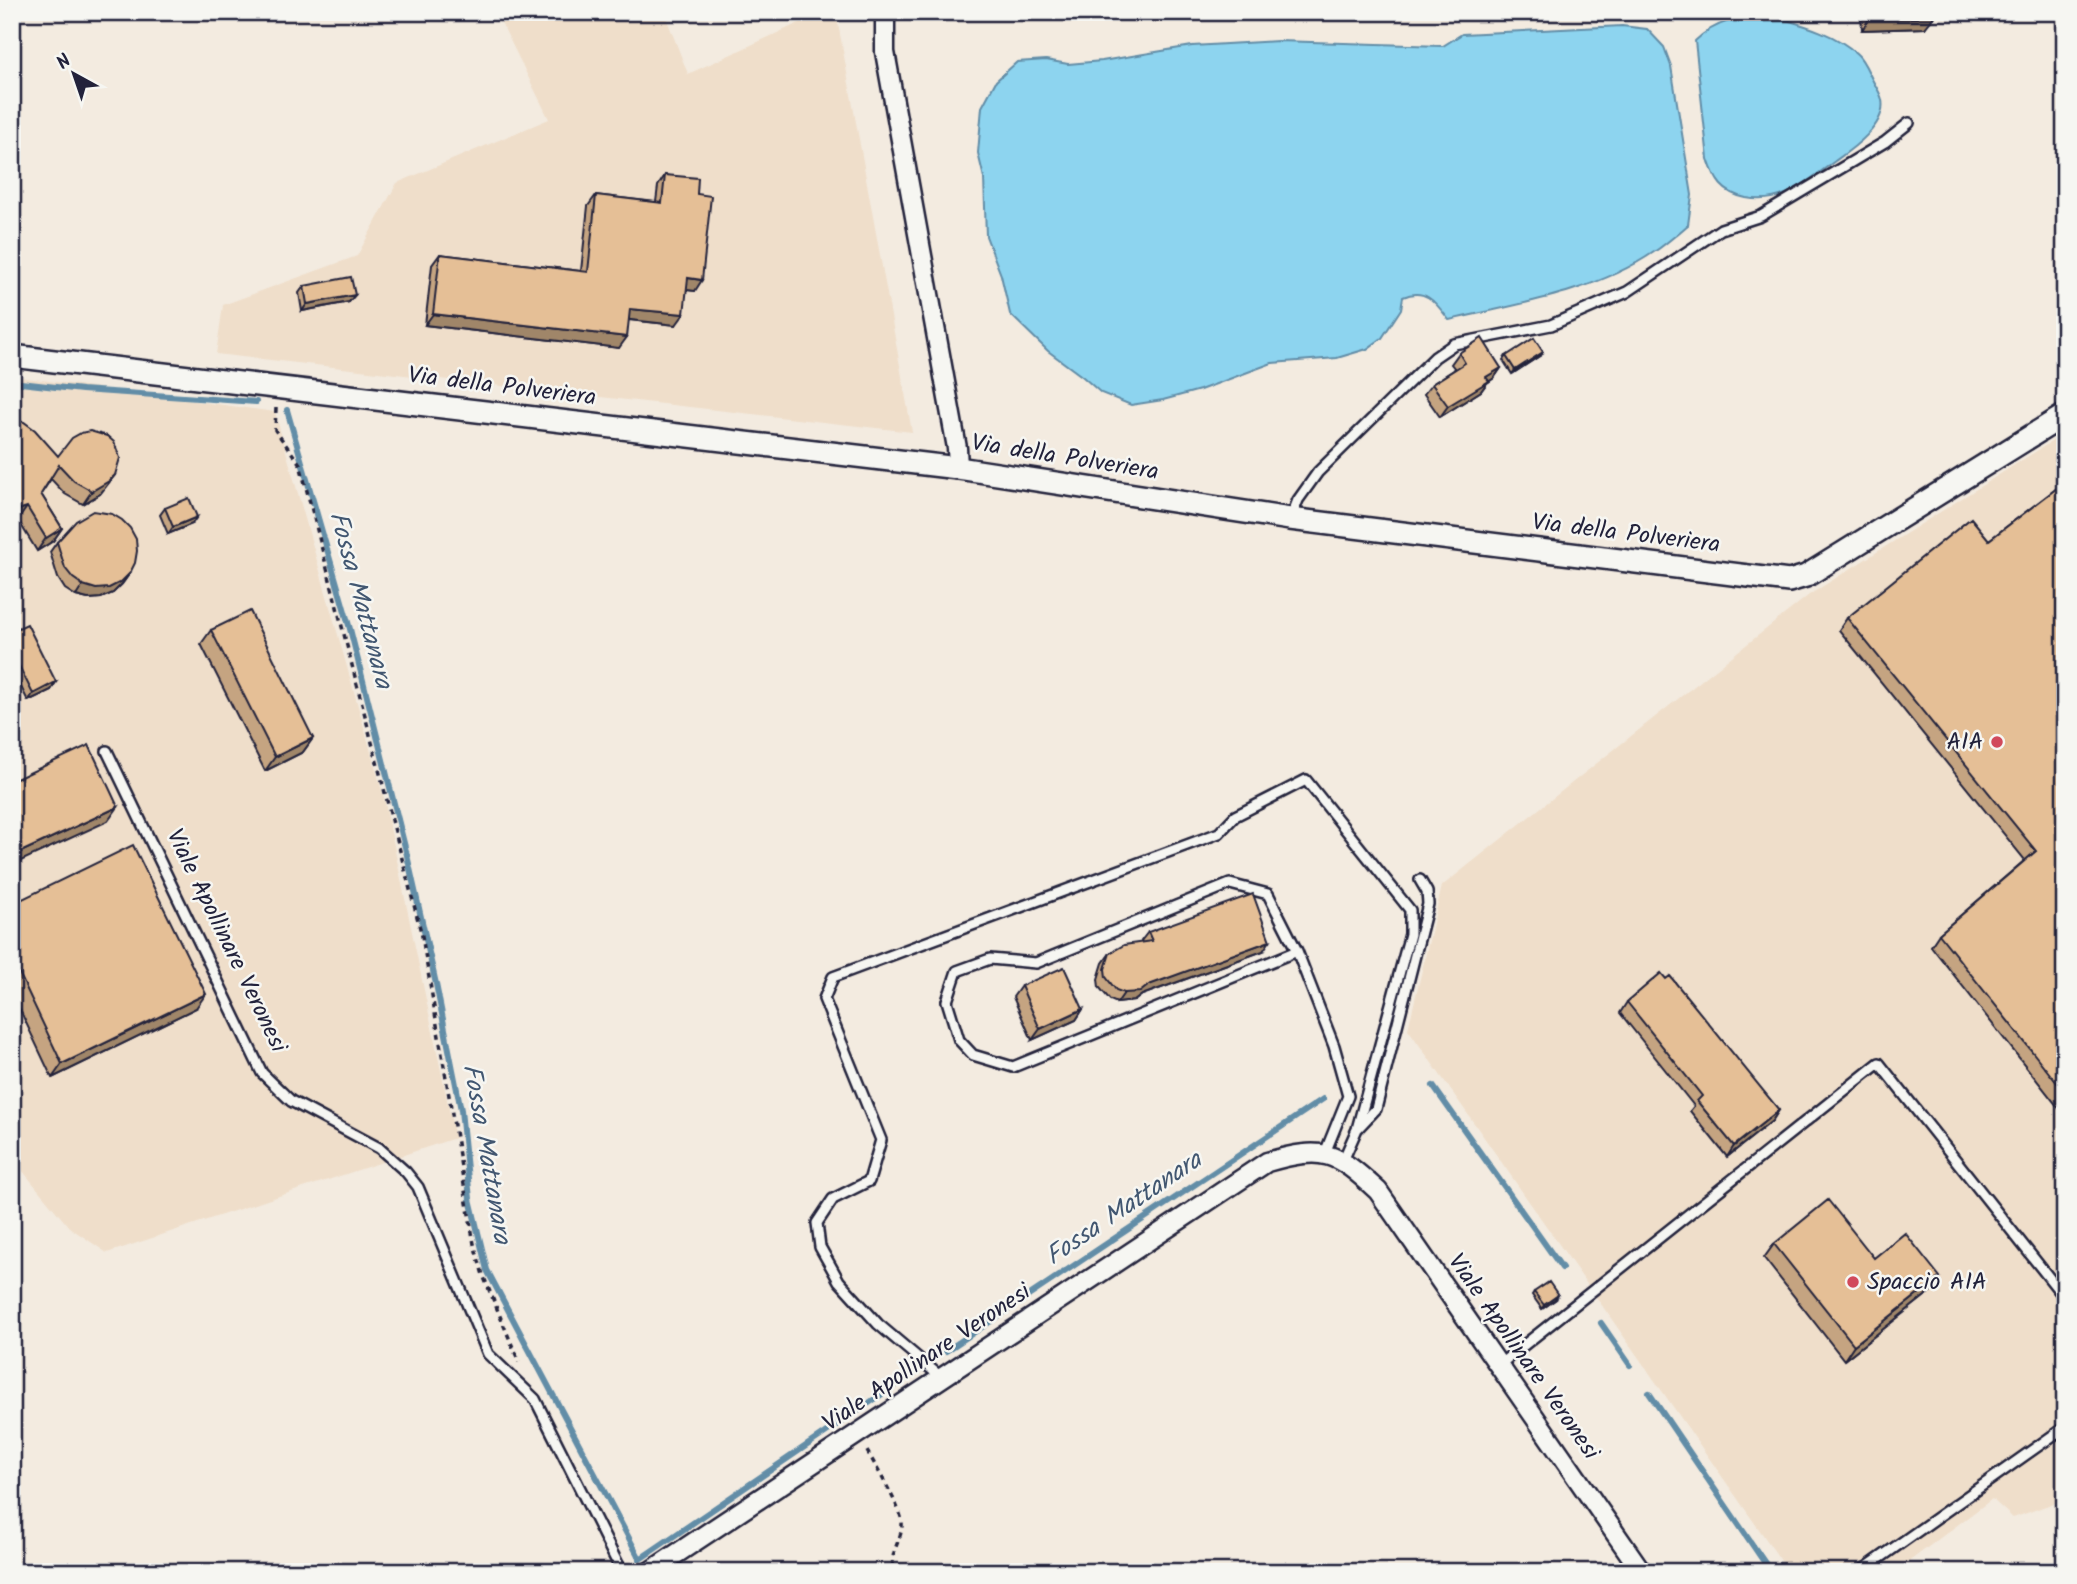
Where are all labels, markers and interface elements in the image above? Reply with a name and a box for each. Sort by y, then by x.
north arrow [38,38,108,108]
text: N [50,47,79,78]
street label: Via della Polveriera [406,356,598,418]
street label: Via della Polveriera [969,424,1161,492]
street label: Via della Polveriera [1530,503,1722,565]
water label: Fossa Mattanara [316,507,404,695]
place label: AIA [1946,723,1983,762]
marker: AIA [1989,734,2005,750]
street label: Viale Apollinare Veronesi [155,822,298,1061]
water label: Fossa Mattanara [450,1061,523,1249]
water label: Fossa Mattanara [1037,1140,1213,1277]
street label: Viale Apollinare Veronesi [1437,1246,1610,1469]
place label: Spaccio AIA [1867,1263,1987,1302]
street label: Viale Apollinare Veronesi [815,1273,1040,1443]
marker: Spaccio AIA [1845,1274,1861,1290]

